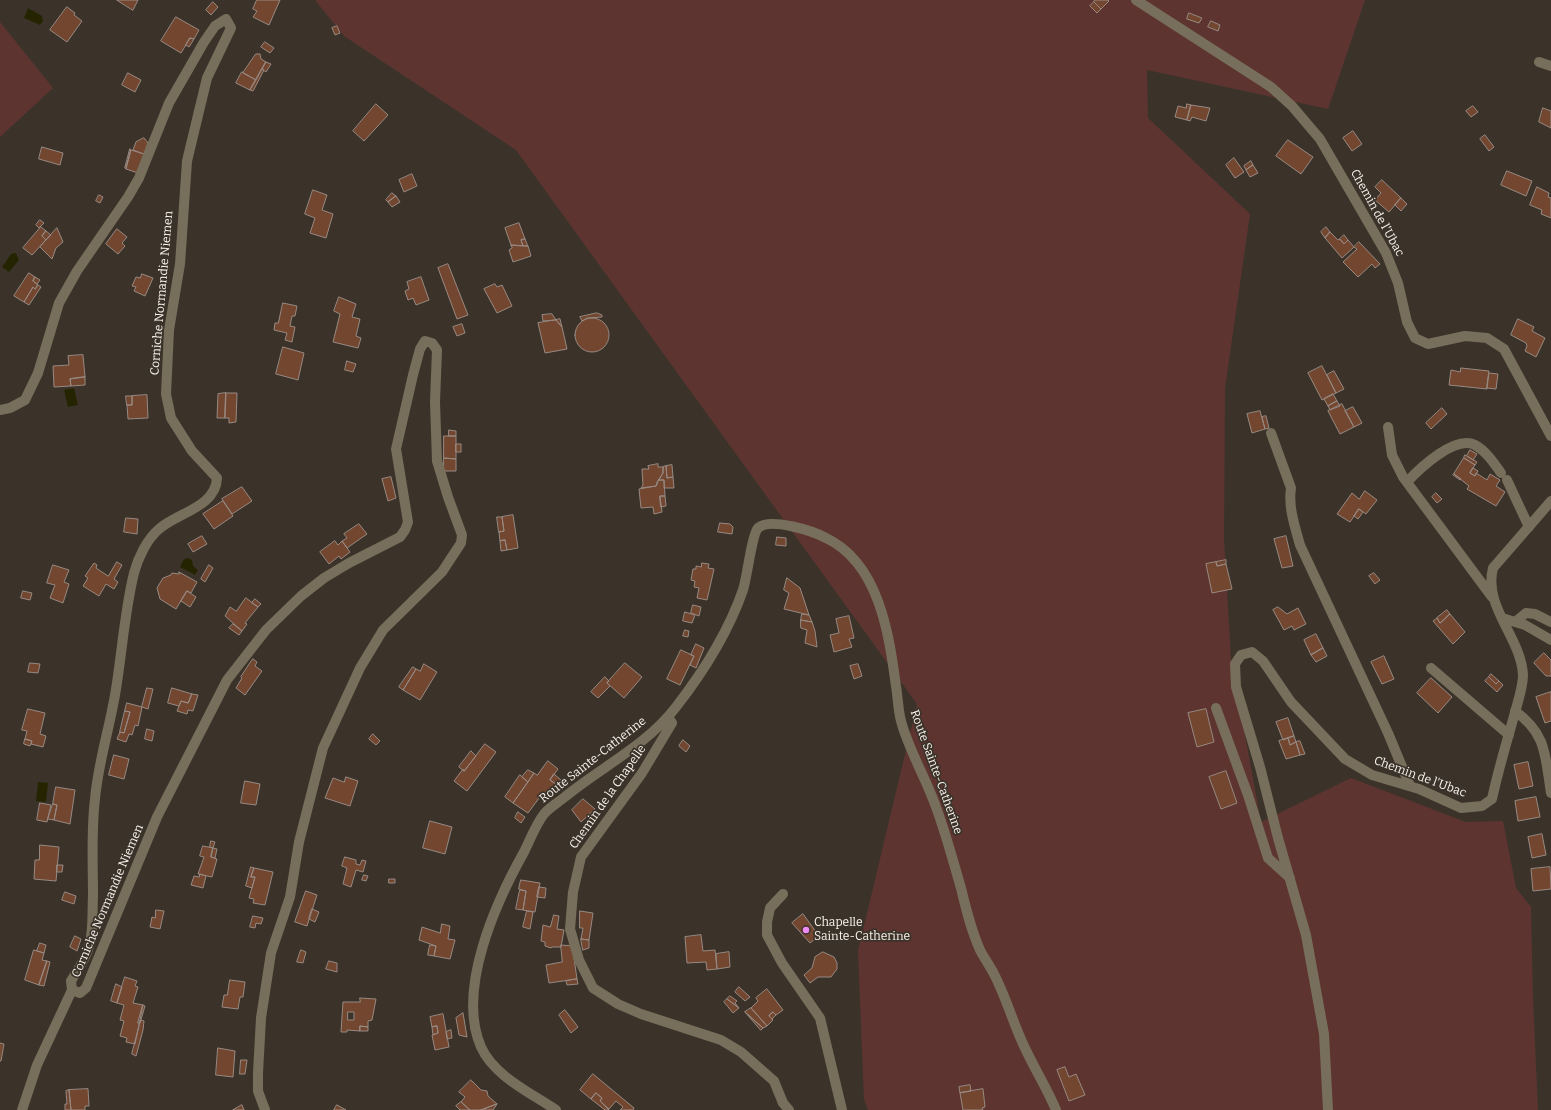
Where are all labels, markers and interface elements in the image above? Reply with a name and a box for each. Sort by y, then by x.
street label: Chemin de l'Ubac [1347,167,1407,259]
street label: Corniche Normandie Niemen [148,210,176,376]
street label: Route Sainte-Catherine [907,708,965,836]
street label: Route Sainte-Catherine [537,714,649,806]
street label: Chemin de la Chapelle [567,742,649,852]
street label: Chemin de l'Ubac [1372,754,1468,800]
street label: Corniche Normandie Niemen [69,822,147,980]
place label: Chapelle Sainte-Catherine [814,916,910,944]
marker: Chapelle Sainte-Catherine [801,925,811,935]

